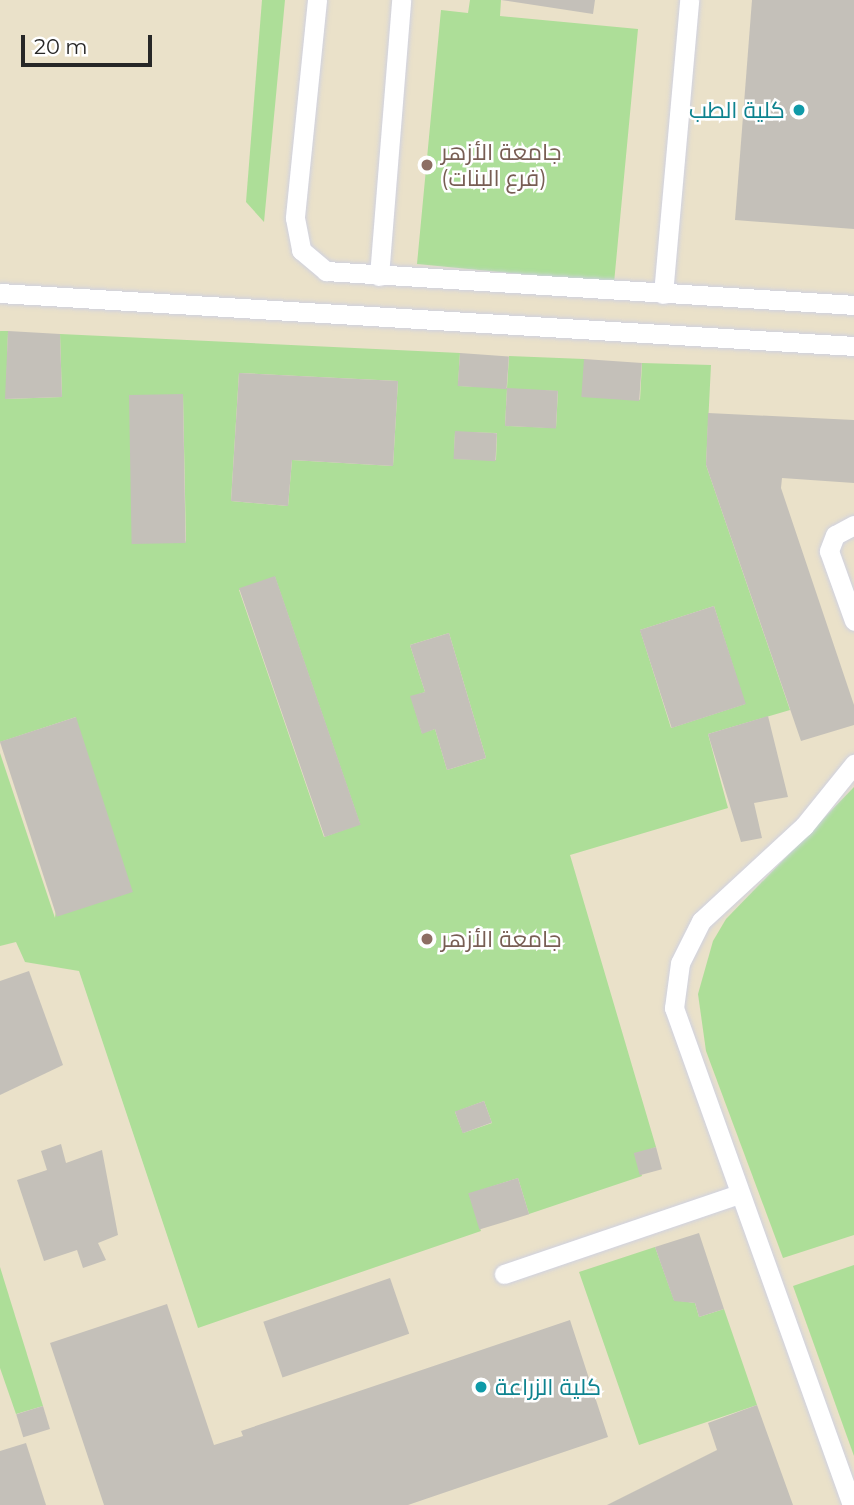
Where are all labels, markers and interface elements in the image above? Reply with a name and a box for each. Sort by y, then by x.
scale bar [24,21,156,65]
text: 20 m [34,34,88,59]
place label: كلية الطب [689,96,785,124]
marker: كلية الطب [791,102,807,118]
place label: جامعة الأزهر (فرع البنات) [441,138,562,192]
marker: جامعة الأزهر (فرع البنات) [419,157,435,173]
place label: جامعة الأزهر [441,925,562,953]
marker: جامعة الأزهر [419,931,435,947]
place label: كلية الزراعة [495,1373,601,1401]
marker: كلية الزراعة [473,1379,489,1395]

